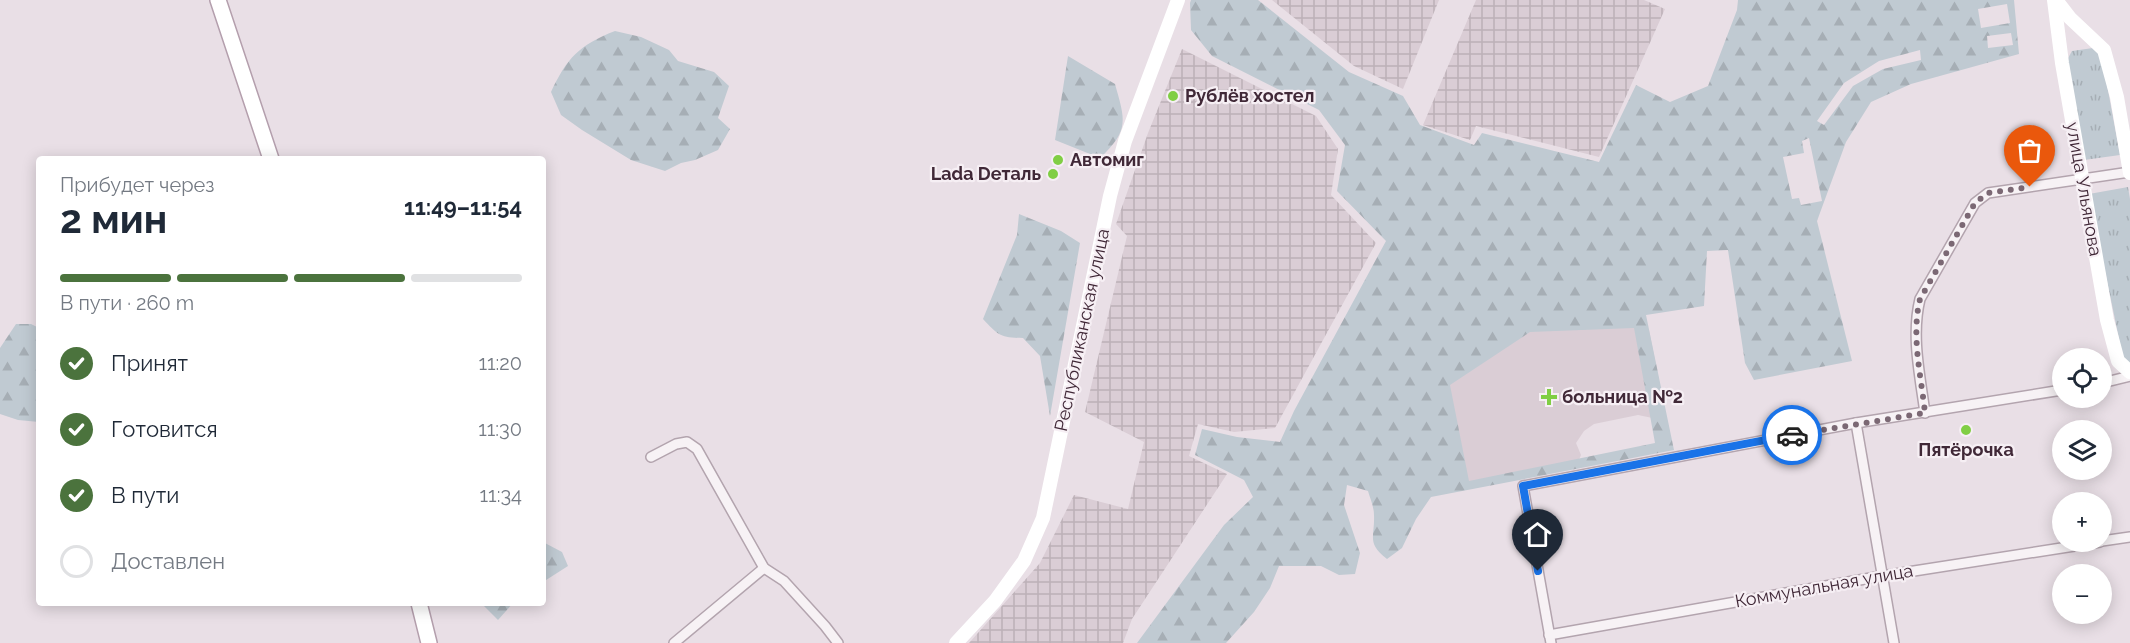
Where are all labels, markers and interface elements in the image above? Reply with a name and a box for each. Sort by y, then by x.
place label: Рублёв хостел [1185,85,1314,106]
marker: Рублёв хостел [1166,89,1180,103]
street label: улица Ульянова [2062,120,2107,258]
pin [2004,125,2055,187]
icon: bag [2013,134,2046,167]
place label: Автомиг [1070,149,1144,170]
marker: Автомиг [1051,153,1065,167]
place label: Lada Dеталь [931,163,1041,184]
marker: Lada Dеталь [1046,167,1060,181]
text: Прибудет через [60,173,214,197]
text: 11:49–11:54 [404,194,522,220]
text: 2 мин [60,196,167,242]
street label: Республиканская улица [1050,227,1113,433]
text: В пути · 260 m [60,291,194,315]
icon: check [60,347,93,380]
map controls [2052,348,2112,624]
button: locate [2052,348,2112,408]
text: Принят [111,350,188,376]
text: 11:20 [478,351,522,375]
place label: больница №2 [1562,386,1683,407]
marker: больница №2 [1540,388,1558,406]
courier [1762,405,1822,465]
icon: check [60,413,93,446]
text: Готовится [111,416,218,442]
text: 11:30 [478,417,522,441]
icon: car [1776,419,1809,452]
button: layers [2052,420,2112,480]
marker: Пятёрочка [1959,423,1973,437]
place label: Пятёрочка [1918,439,2014,460]
icon: check [60,479,93,512]
text: В пути [111,482,179,508]
text: 11:34 [480,483,522,507]
button: + [2052,492,2112,552]
pin [1512,509,1563,571]
icon: home [1521,518,1554,551]
text: Доставлен [111,548,225,574]
street label: Коммунальная улица [1733,559,1915,612]
button: − [2052,564,2112,624]

